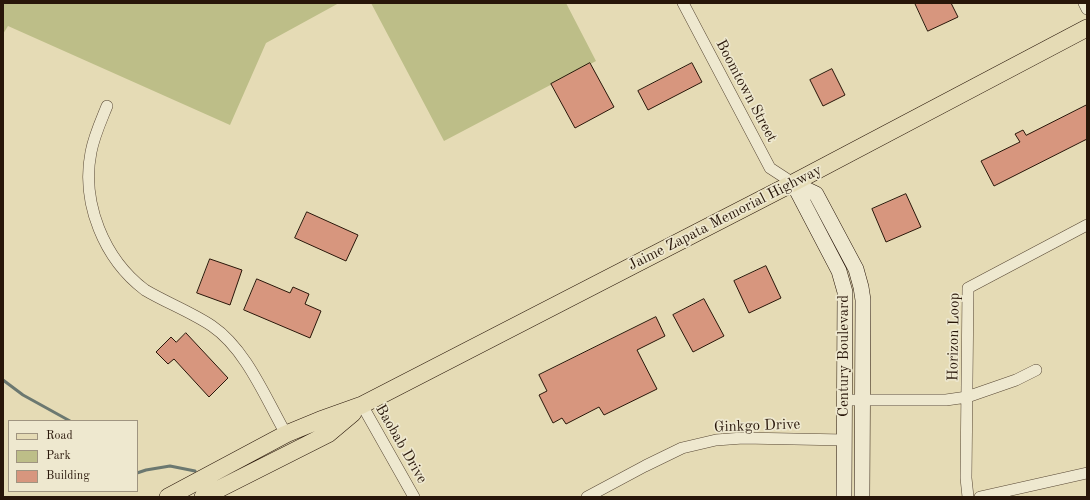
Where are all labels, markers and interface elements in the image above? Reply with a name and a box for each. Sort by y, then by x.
street label: Boomtown Street [711,37,781,145]
street label: Jaime Zapata Memorial Highway [625,161,825,275]
street label: Horizon Loop [944,293,964,381]
street label: Century Boulevard [835,295,853,417]
street label: Baobab Drive [371,401,431,487]
street label: Ginkgo Drive [713,415,801,437]
legend [8,420,138,492]
text: Road [46,430,73,442]
text: Park [46,450,71,462]
text: Building [46,470,90,482]

